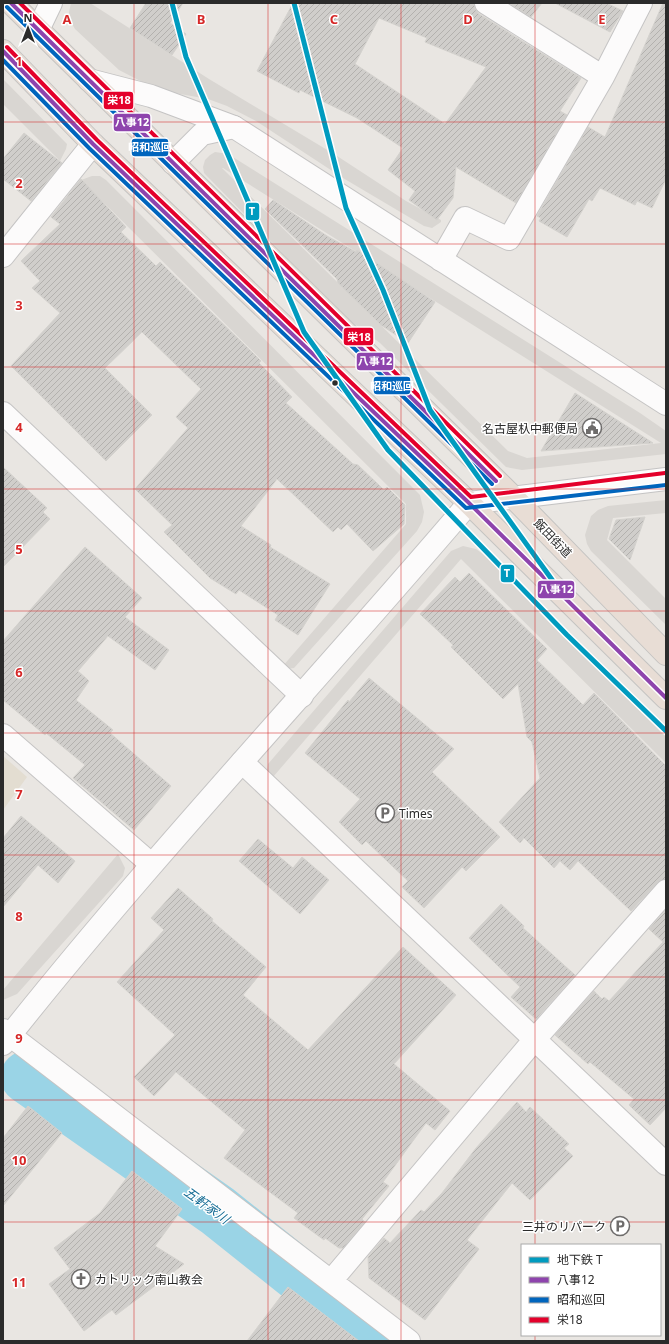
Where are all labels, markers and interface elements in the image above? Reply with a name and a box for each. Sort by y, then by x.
north arrow [8,8,48,48]
text: N [24,10,32,25]
text: A [63,10,72,28]
text: B [197,10,205,28]
text: C [330,10,338,28]
text: D [463,10,473,28]
text: E [598,10,606,28]
text: 1 [15,52,23,70]
line badge: 栄18 [103,91,134,110]
text: 栄18 [107,92,131,107]
line badge: 八事12 [113,113,151,132]
text: 八事12 [115,114,149,129]
line badge: 昭和巡回 [131,138,169,157]
text: 昭和巡回 [128,139,172,154]
text: 2 [15,174,23,192]
line badge: T [245,202,260,221]
text: T [249,203,256,218]
text: 3 [15,296,23,314]
line badge: 栄18 [343,327,374,346]
text: 栄18 [347,329,371,344]
line badge: 八事12 [356,352,394,371]
text: 八事12 [358,353,392,368]
line badge: 昭和巡回 [373,376,411,395]
unlabelled marker [330,378,340,388]
text: 昭和巡回 [370,378,414,393]
public building icon: 名古屋杁中郵便局 [581,417,603,439]
text: 4 [15,418,23,436]
place label: 名古屋杁中郵便局 [482,420,578,437]
street label: 飯田街道 [530,515,576,561]
text: 5 [15,540,23,558]
line badge: T [500,564,515,583]
text: T [504,565,511,580]
line badge: 八事12 [537,580,575,599]
text: 八事12 [539,581,573,596]
text: 6 [15,663,23,681]
text: 7 [15,785,23,803]
parking icon: Times [374,802,396,824]
place label: Times [399,805,433,822]
text: 8 [15,907,23,925]
text: 9 [15,1029,23,1047]
text: 10 [12,1151,26,1169]
water label: 五軒家川 [181,1182,235,1229]
parking icon: 三井のリパーク [609,1215,631,1237]
place label: 三井のリパーク [522,1218,606,1235]
legend [521,1244,661,1336]
text: 地下鉄 T [557,1251,603,1268]
church icon: カトリック南山教会 [70,1268,92,1290]
place label: カトリック南山教会 [95,1271,203,1288]
text: 八事12 [557,1271,595,1288]
text: 11 [12,1273,26,1291]
text: 昭和巡回 [557,1291,605,1308]
text: 栄18 [557,1311,583,1328]

